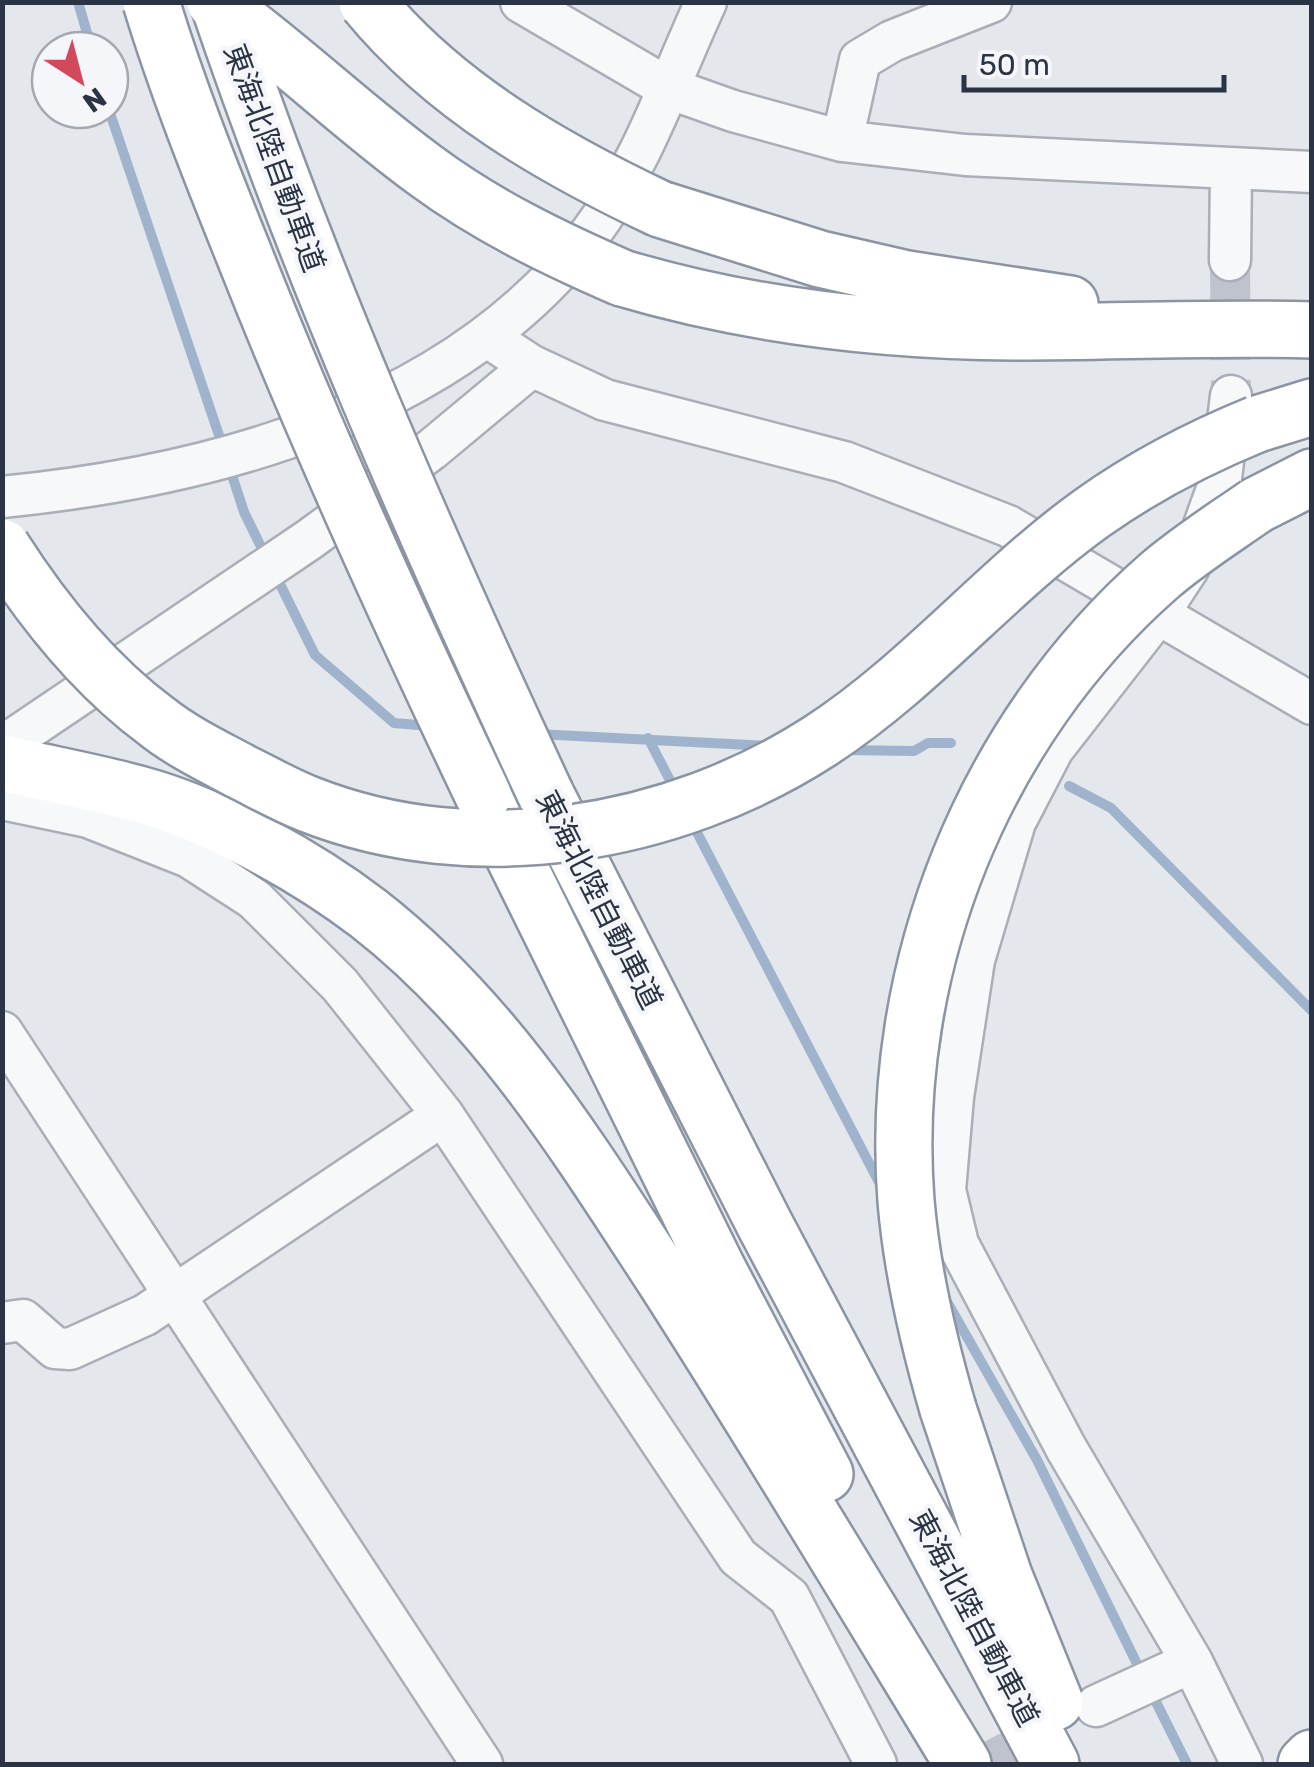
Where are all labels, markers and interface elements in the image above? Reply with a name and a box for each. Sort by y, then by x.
north arrow [30,30,130,130]
scale bar [964,30,1224,92]
street label: 東海北陸自動車道 [216,39,332,277]
text: 50 m [979,47,1050,83]
text: N [77,81,112,119]
street label: 東海北陸自動車道 [528,785,670,1015]
street label: 東海北陸自動車道 [902,1504,1046,1732]

